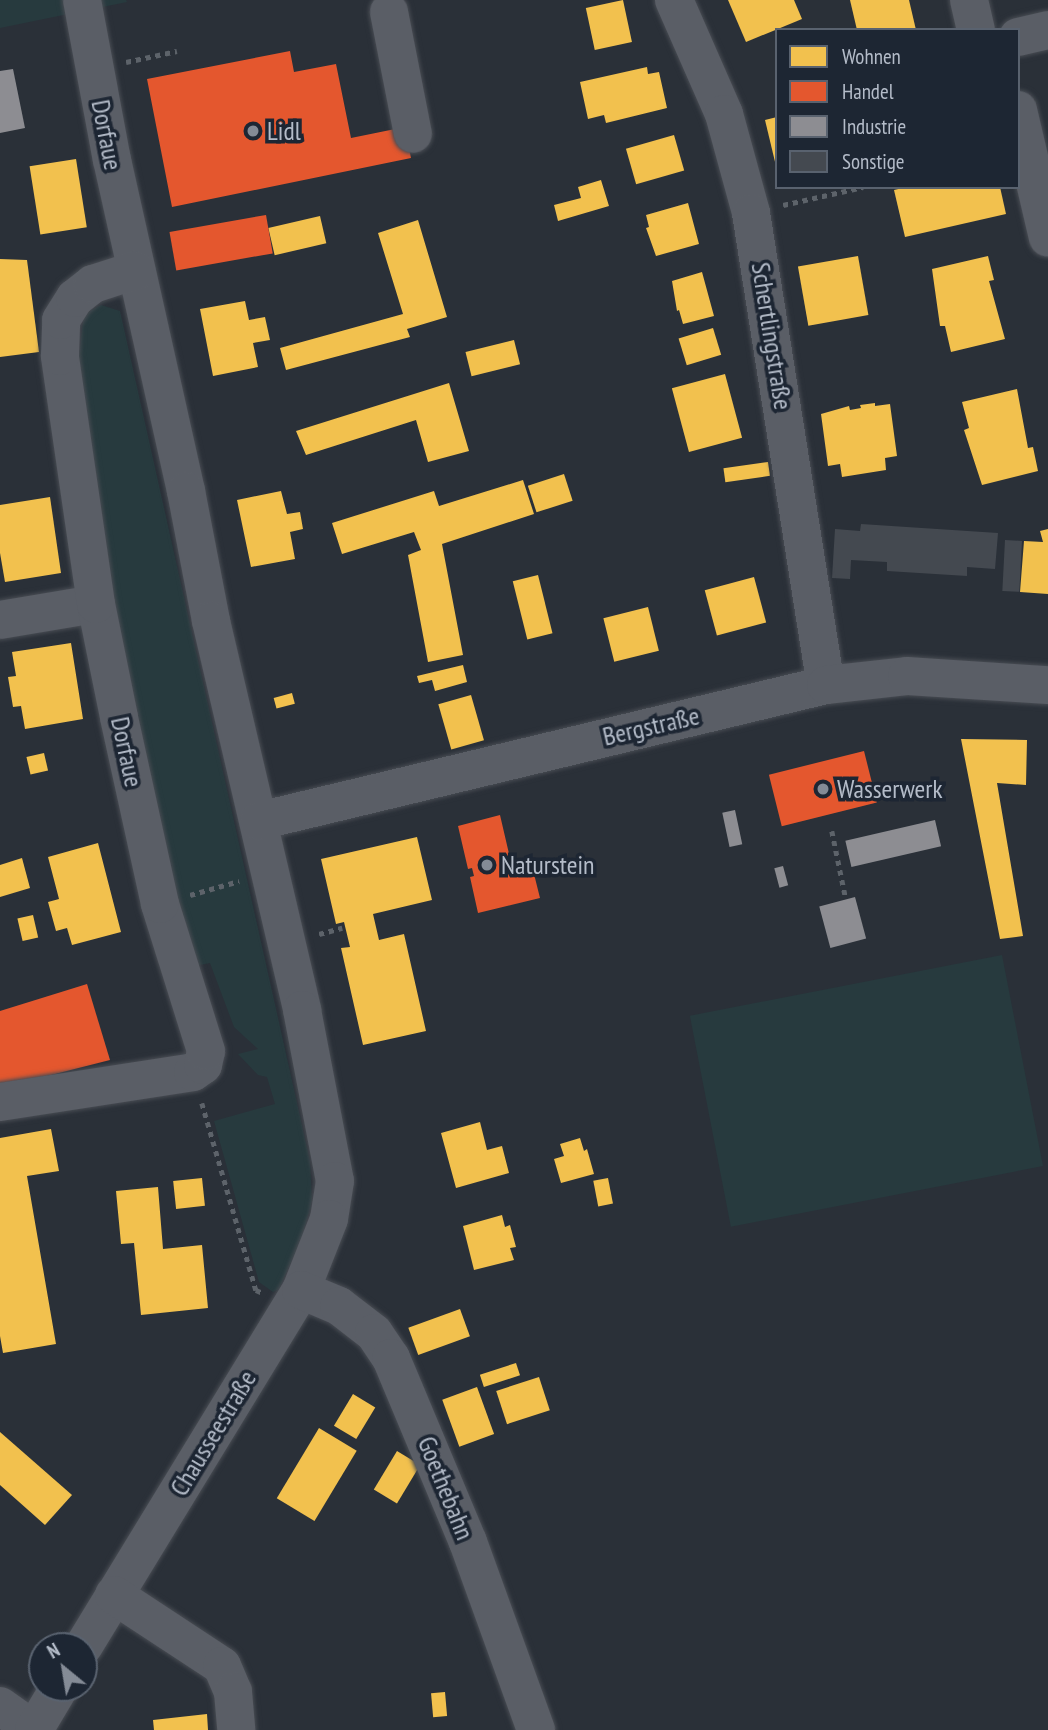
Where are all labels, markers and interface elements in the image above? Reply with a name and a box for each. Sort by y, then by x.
legend [775,28,1020,189]
text: Wohnen [842,43,901,70]
text: Handel [842,78,894,105]
street label: Dorfaue [85,97,129,173]
text: Industrie [842,113,906,140]
place label: Lidl [267,115,301,147]
marker: Lidl [245,123,261,139]
text: Sonstige [842,148,904,175]
street label: Schertlingstraße [745,260,799,412]
street label: Bergstraße [600,700,702,752]
street label: Dorfaue [104,714,150,790]
place label: Wasserwerk [837,773,942,805]
marker: Wasserwerk [815,781,831,797]
place label: Naturstein [501,849,594,881]
marker: Naturstein [479,857,495,873]
street label: Chausseestraße [163,1365,263,1501]
street label: Goethebahn [411,1432,481,1544]
north arrow [28,1632,98,1702]
text: N [43,1638,64,1664]

